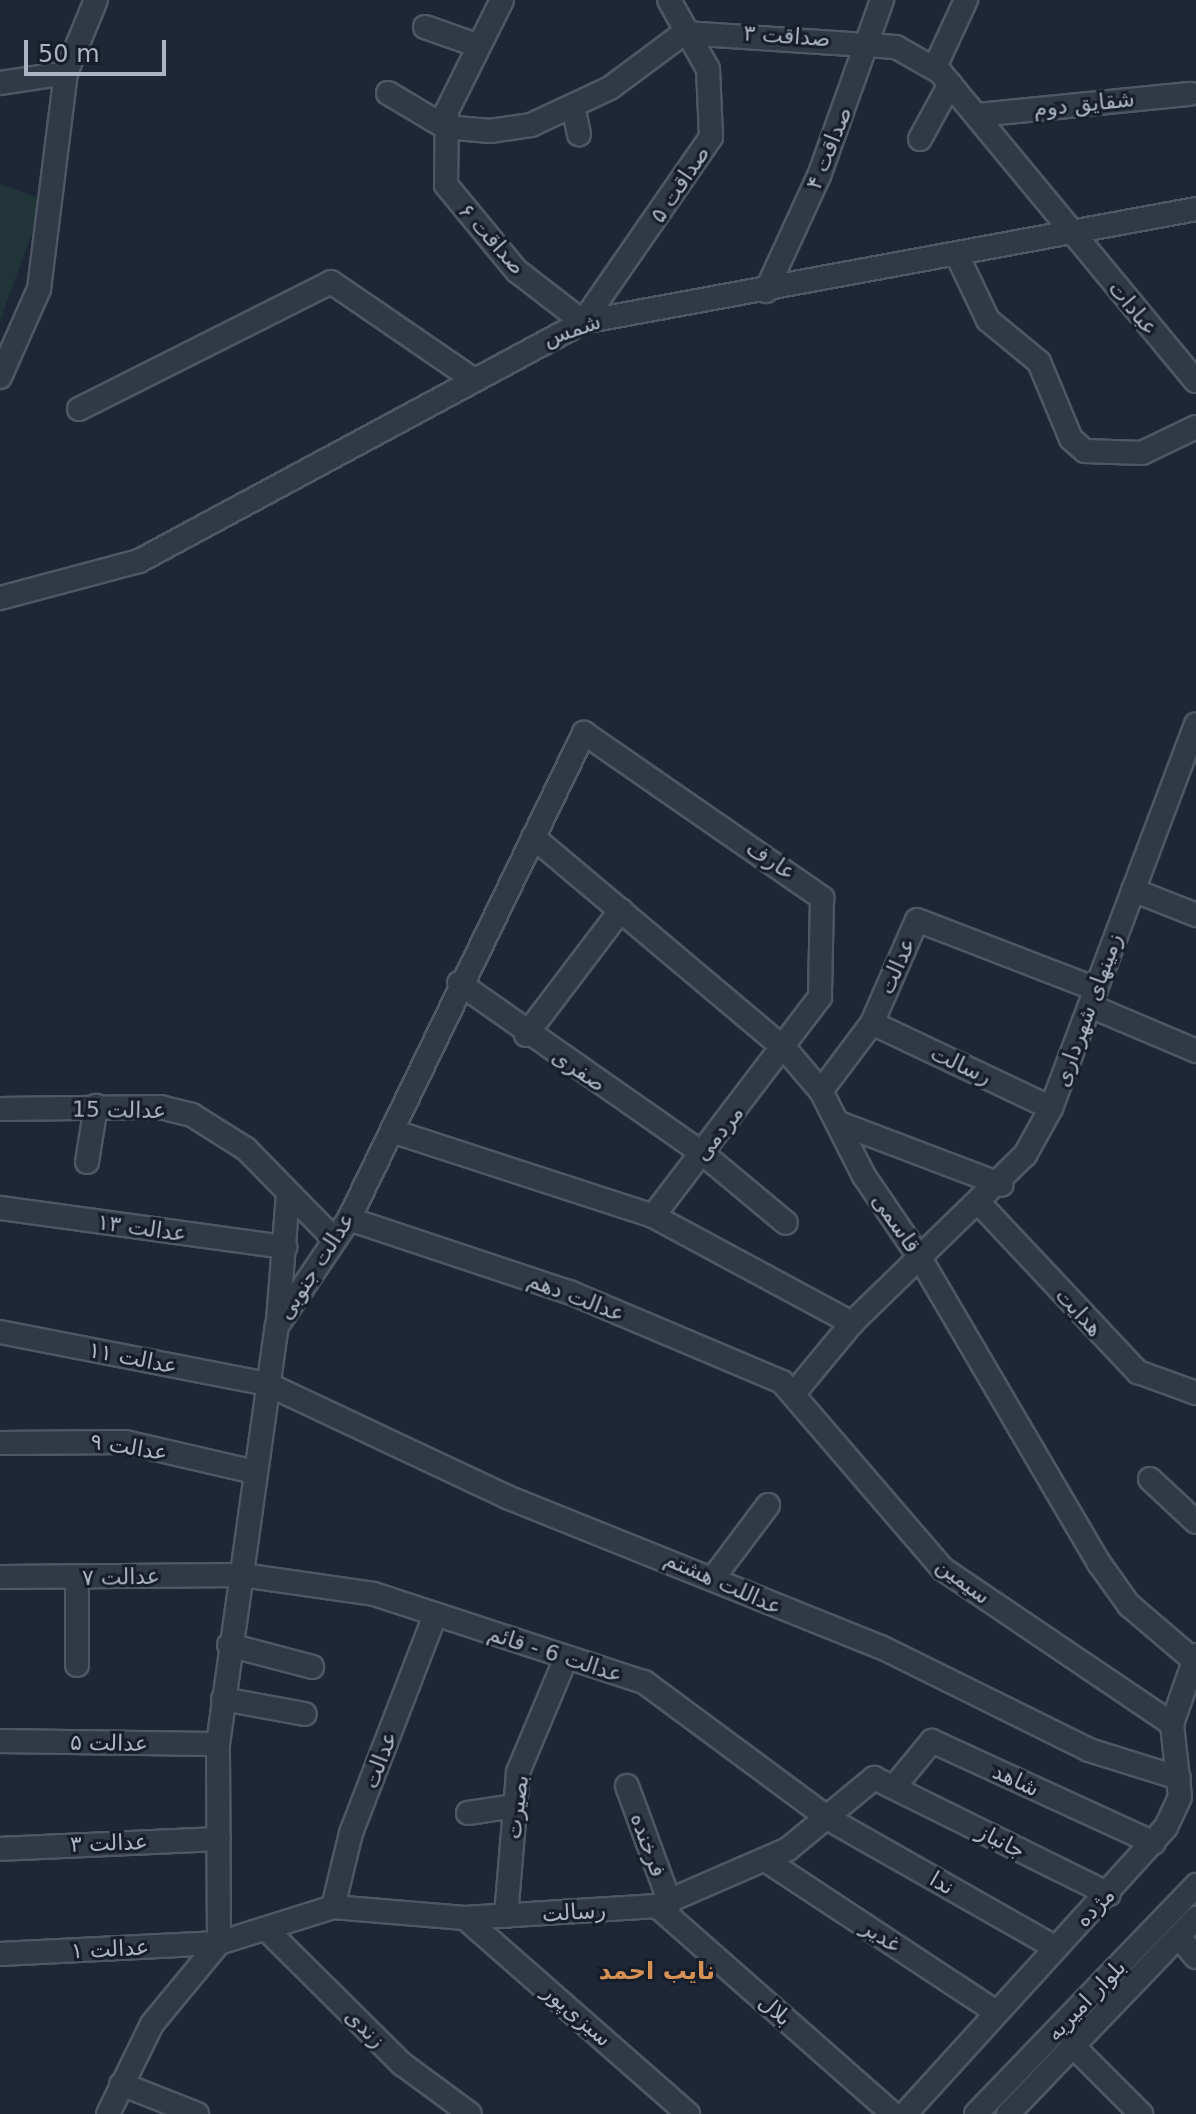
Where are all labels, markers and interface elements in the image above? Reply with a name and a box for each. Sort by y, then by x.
street label: صداقت ۳ [743,20,831,52]
scale bar [28,24,170,74]
text: 50 m [38,40,100,68]
street label: شقایق دوم [1032,86,1136,122]
street label: صداقت ۴ [800,103,858,193]
street label: صداقت ۵ [645,140,715,228]
street label: صداقت ۶ [453,198,531,280]
street label: عبادات [1103,275,1163,341]
street label: شمس [540,308,604,352]
street label: عارف [742,834,800,886]
street label: زمینهای شهرداری [1048,930,1128,1090]
street label: عدالت [873,934,921,998]
street label: رسالت [926,1039,996,1091]
street label: صفری [547,1043,611,1097]
street label: عدالت 15 [72,1096,166,1124]
street label: مردمی [689,1100,749,1166]
street label: قاسمی [866,1188,926,1258]
street label: عدالت جنوبی [272,1208,360,1324]
street label: عدالت ۱۳ [96,1209,188,1247]
street label: عدالت دهم [524,1266,628,1328]
street label: هدایت [1050,1282,1108,1342]
street label: عدالت ۱۱ [86,1336,180,1380]
street label: عدالت ۹ [88,1428,170,1466]
street label: عداللت هشتم [660,1545,786,1621]
street label: سیمین [931,1552,995,1610]
street label: عدالت ۷ [82,1563,160,1591]
street label: عدالت 6 - قائم [484,1620,626,1688]
street label: عدالت [357,1728,403,1792]
street label: عدالت ۵ [70,1729,148,1757]
street label: شاهد [989,1758,1043,1802]
street label: بصیرت [500,1773,534,1841]
street label: فرخنده [624,1809,672,1881]
street label: جانباز [973,1818,1029,1864]
street label: عدالت ۳ [70,1828,148,1858]
street label: ندا [925,1866,959,1900]
street label: مژده [1070,1882,1120,1932]
street label: رسالت [541,1897,607,1927]
street label: غدیر [856,1914,906,1958]
street label: عدالت ۱ [70,1934,150,1964]
street label: بلوار امیریه [1041,1954,1131,2046]
district label: نایب احمد [599,1958,715,1986]
street label: سبزی‌پور [537,1978,617,2052]
street label: بلال [753,1988,797,2032]
street label: زندی [340,2003,390,2053]

